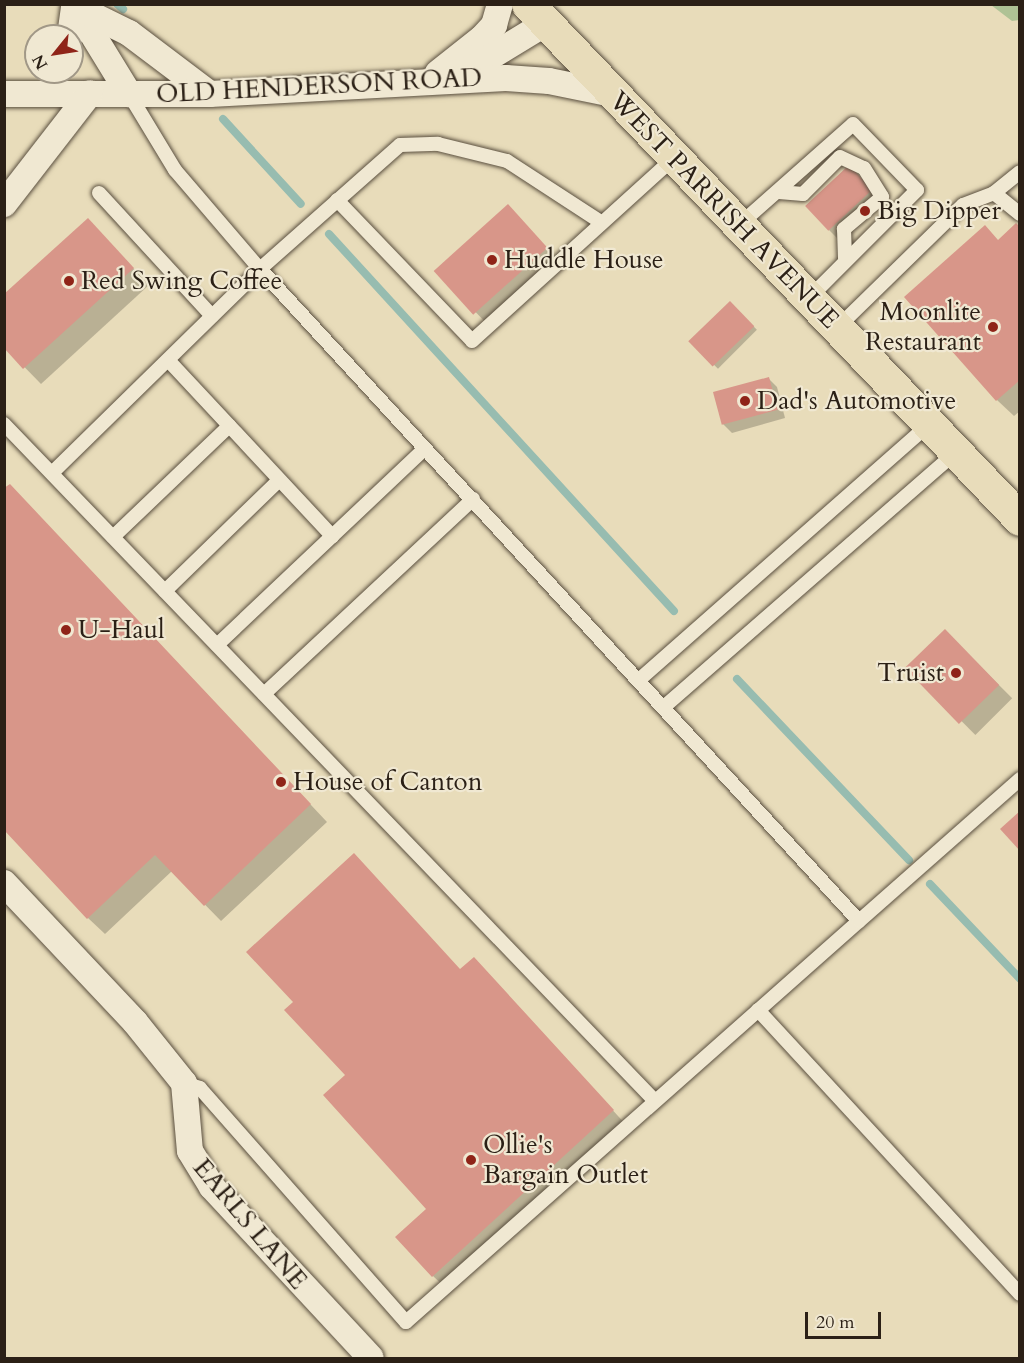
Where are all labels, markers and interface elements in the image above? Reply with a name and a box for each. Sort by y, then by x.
north arrow [24,24,84,84]
text: N [27,50,53,74]
street label: OLD HENDERSON ROAD [155,62,483,110]
street label: WEST PARRISH AVENUE [603,85,845,335]
place label: Big Dipper [877,195,1001,227]
marker: Big Dipper [858,204,872,218]
place label: Huddle House [504,244,664,276]
marker: Huddle House [485,253,499,267]
place label: Red Swing Coffee [81,265,282,297]
marker: Red Swing Coffee [62,274,76,288]
place label: Moonlite Restaurant [865,296,981,358]
marker: Moonlite Restaurant [986,320,1000,334]
place label: Dad's Automotive [757,385,956,417]
marker: Dad's Automotive [738,394,752,408]
place label: U-Haul [78,614,165,646]
marker: U-Haul [59,623,73,637]
place label: Truist [877,657,944,689]
marker: Truist [949,666,963,680]
place label: House of Canton [293,766,482,798]
marker: House of Canton [274,775,288,789]
place label: Ollie's Bargain Outlet [483,1129,648,1190]
street label: EARLS LANE [186,1152,314,1296]
marker: Ollie's Bargain Outlet [464,1153,478,1167]
scale bar [808,1300,884,1338]
text: 20 m [816,1310,855,1335]

